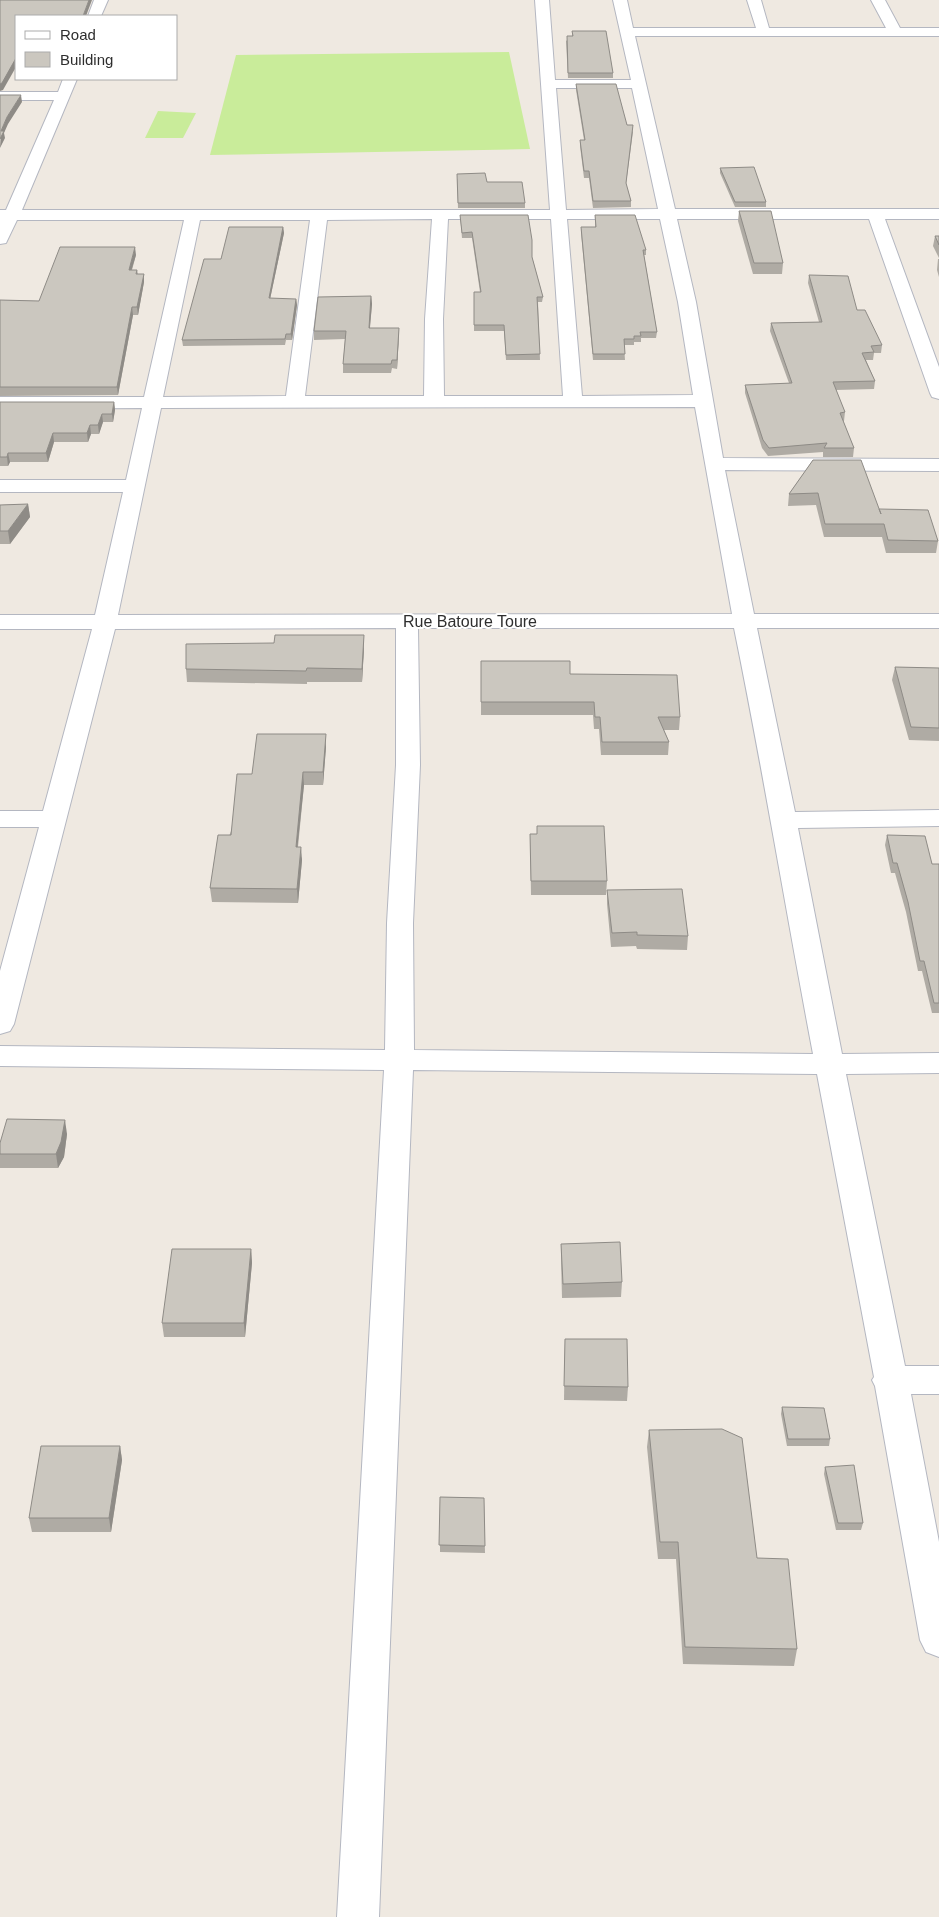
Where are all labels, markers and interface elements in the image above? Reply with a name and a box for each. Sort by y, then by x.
legend [15,15,178,80]
text: Road [60,26,96,43]
text: Building [60,51,113,68]
street label: Rue Batoure Toure [403,613,537,630]

